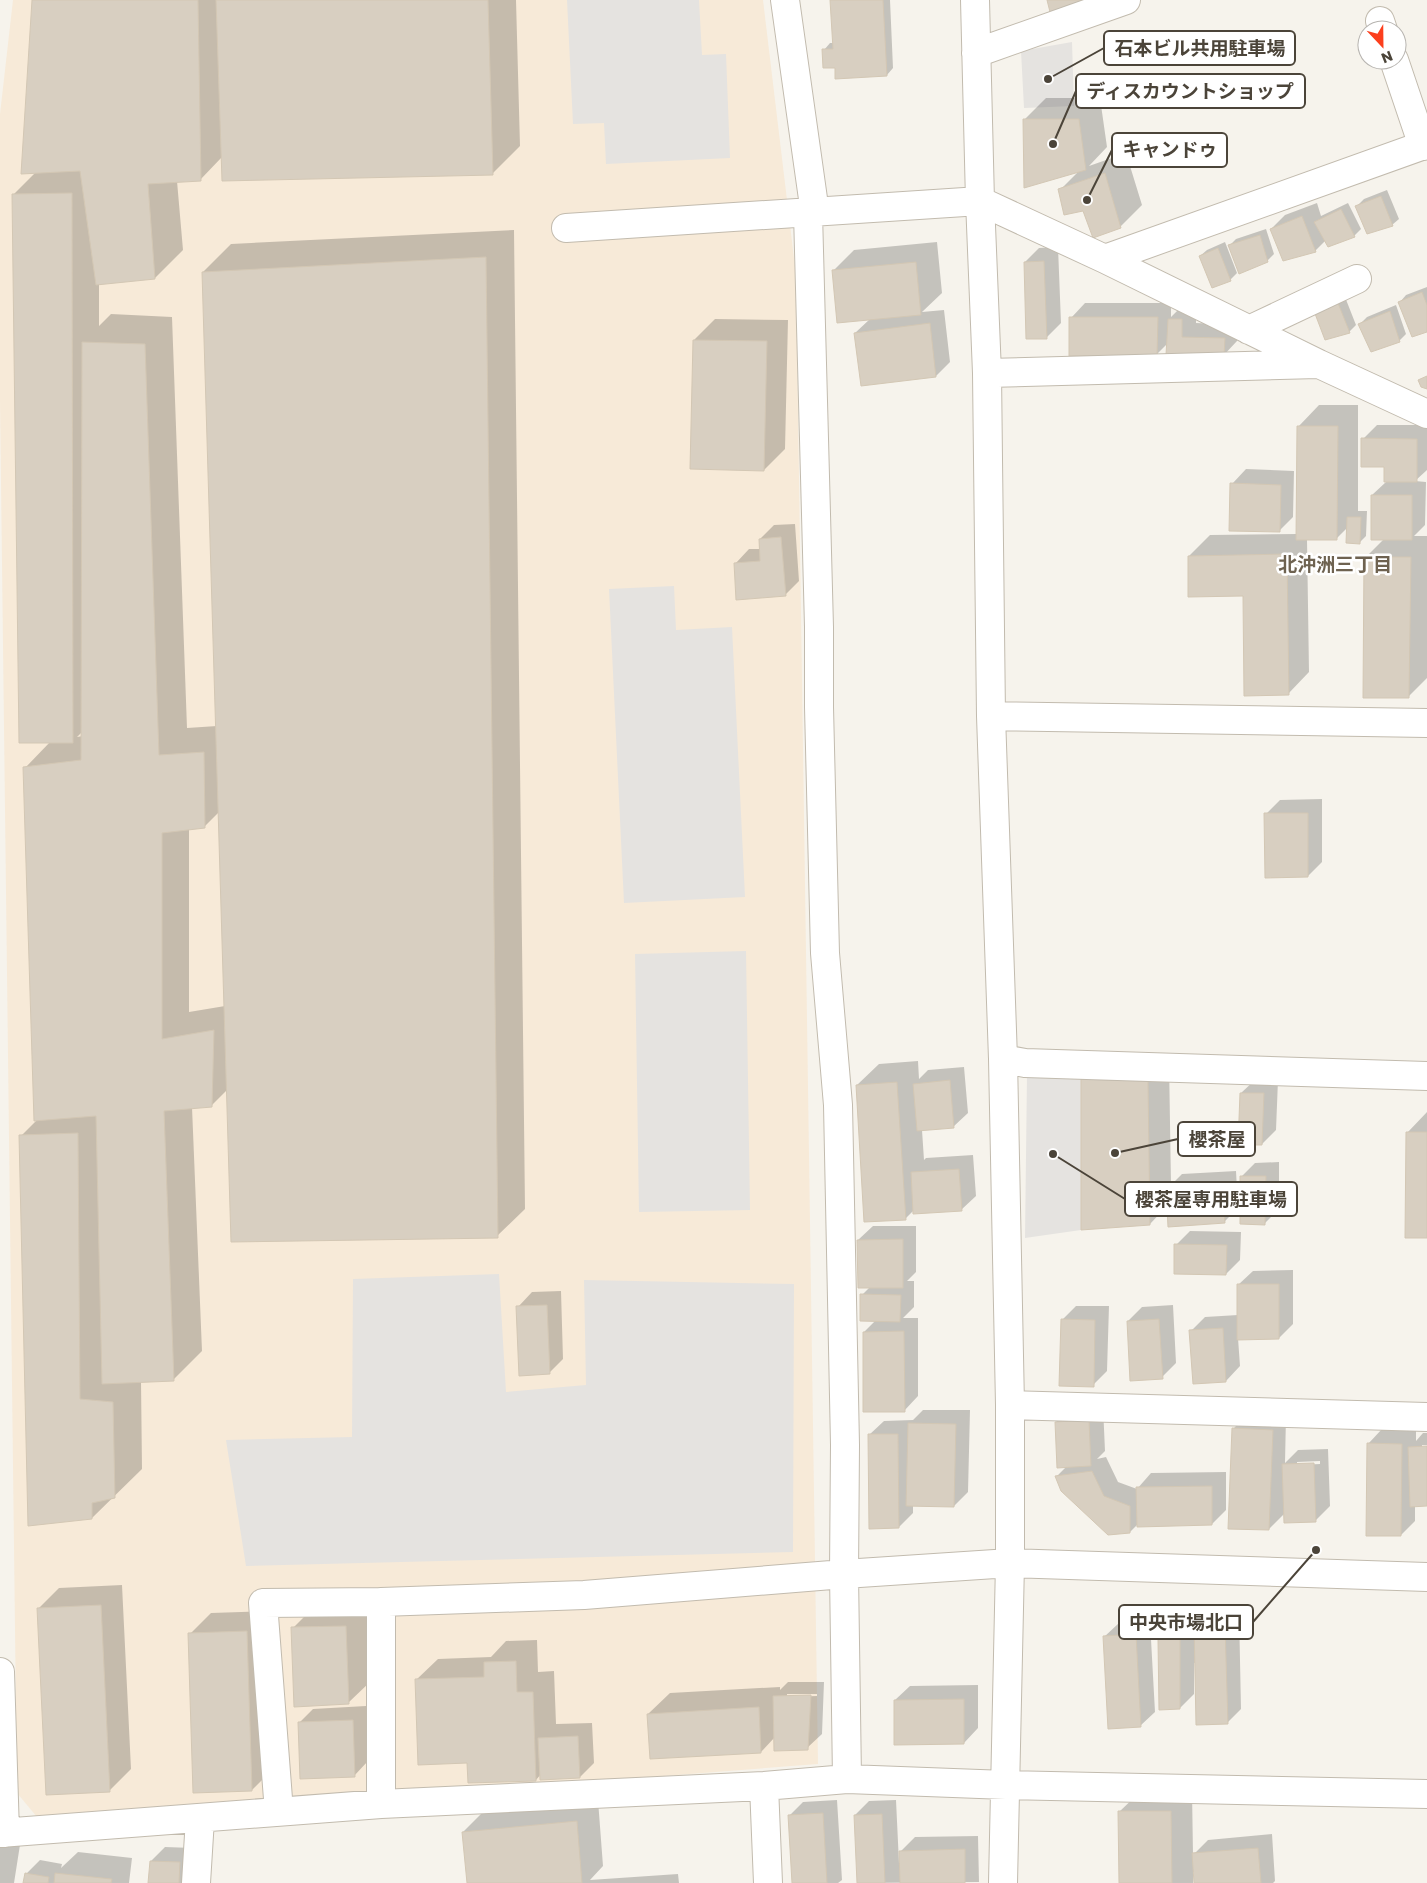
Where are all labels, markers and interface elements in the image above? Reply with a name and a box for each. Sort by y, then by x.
north arrow [1357,20,1407,70]
callout: 石本ビル共用駐車場 [1104,31,1295,65]
text: 石本ビル共用駐車場 [1114,35,1286,62]
text: N [1378,46,1395,68]
callout: ディスカウントショップ [1076,74,1305,108]
text: ディスカウントショップ [1086,78,1294,105]
callout: キャンドゥ [1112,133,1227,167]
text: キャンドゥ [1122,136,1218,163]
district label: 北沖洲三丁目 [1278,551,1392,578]
callout: 櫻茶屋 [1178,1122,1255,1156]
text: 櫻茶屋 [1188,1126,1246,1153]
callout: 櫻茶屋専用駐車場 [1125,1182,1297,1216]
text: 櫻茶屋専用駐車場 [1135,1186,1287,1213]
callout: 中央市場北口 [1119,1605,1253,1639]
text: 中央市場北口 [1129,1609,1243,1636]

